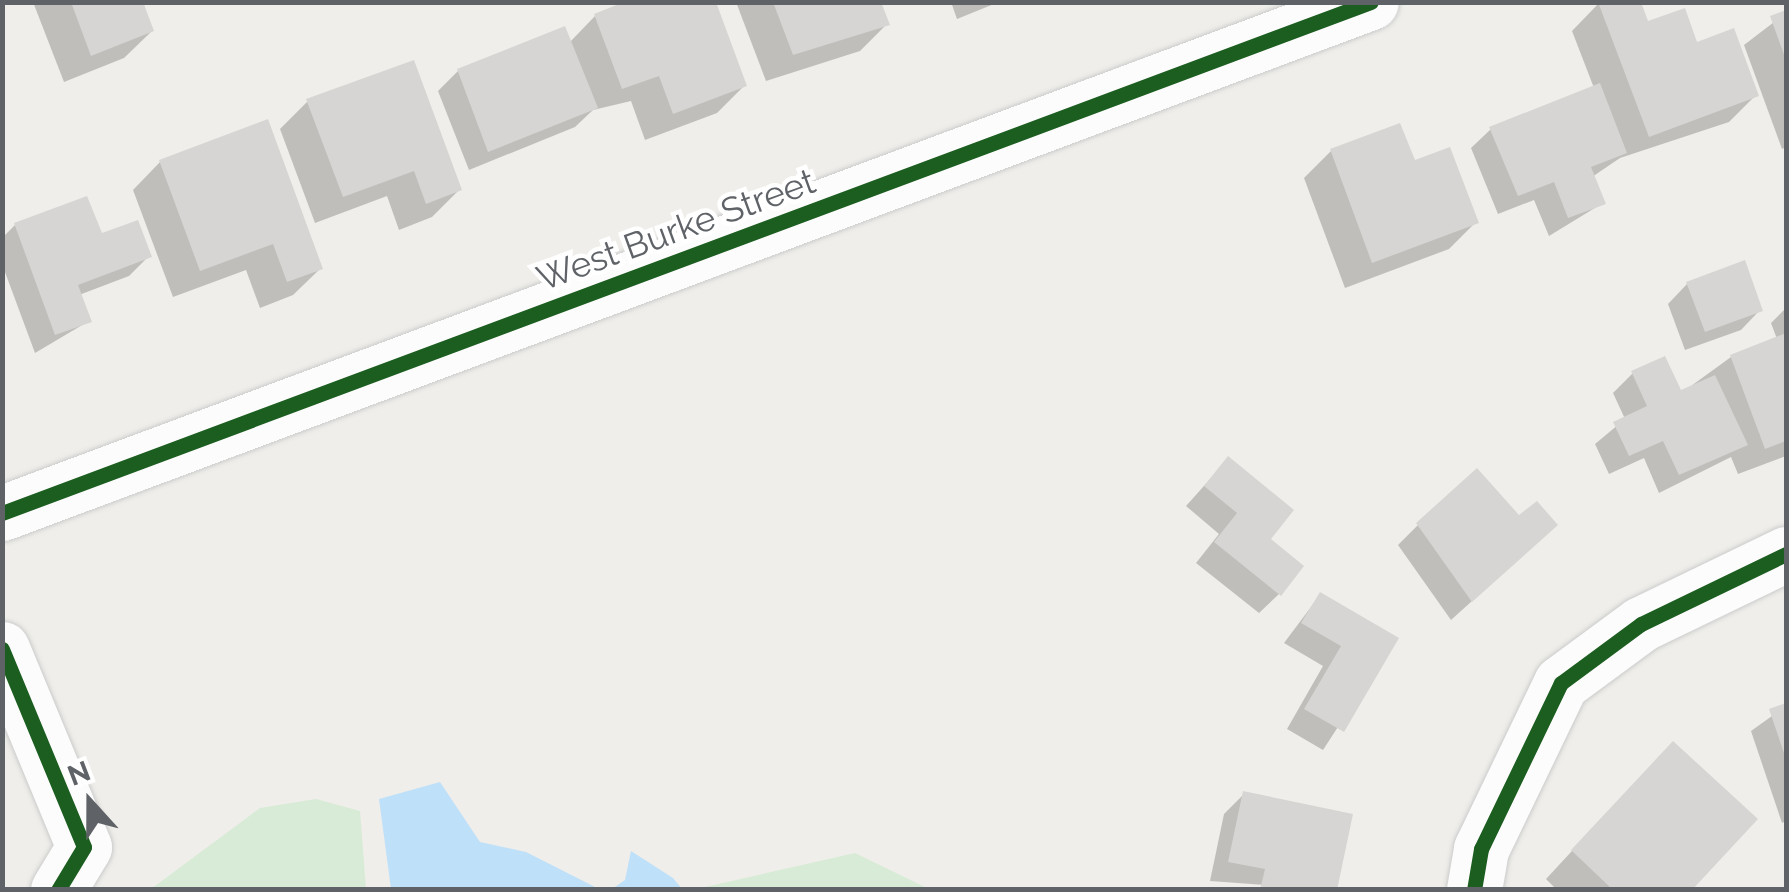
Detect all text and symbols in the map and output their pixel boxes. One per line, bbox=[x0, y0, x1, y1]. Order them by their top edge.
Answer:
street label: West Burke Street bbox=[531, 160, 821, 300]
north arrow bbox=[40, 752, 140, 852]
text: N bbox=[63, 754, 95, 793]

